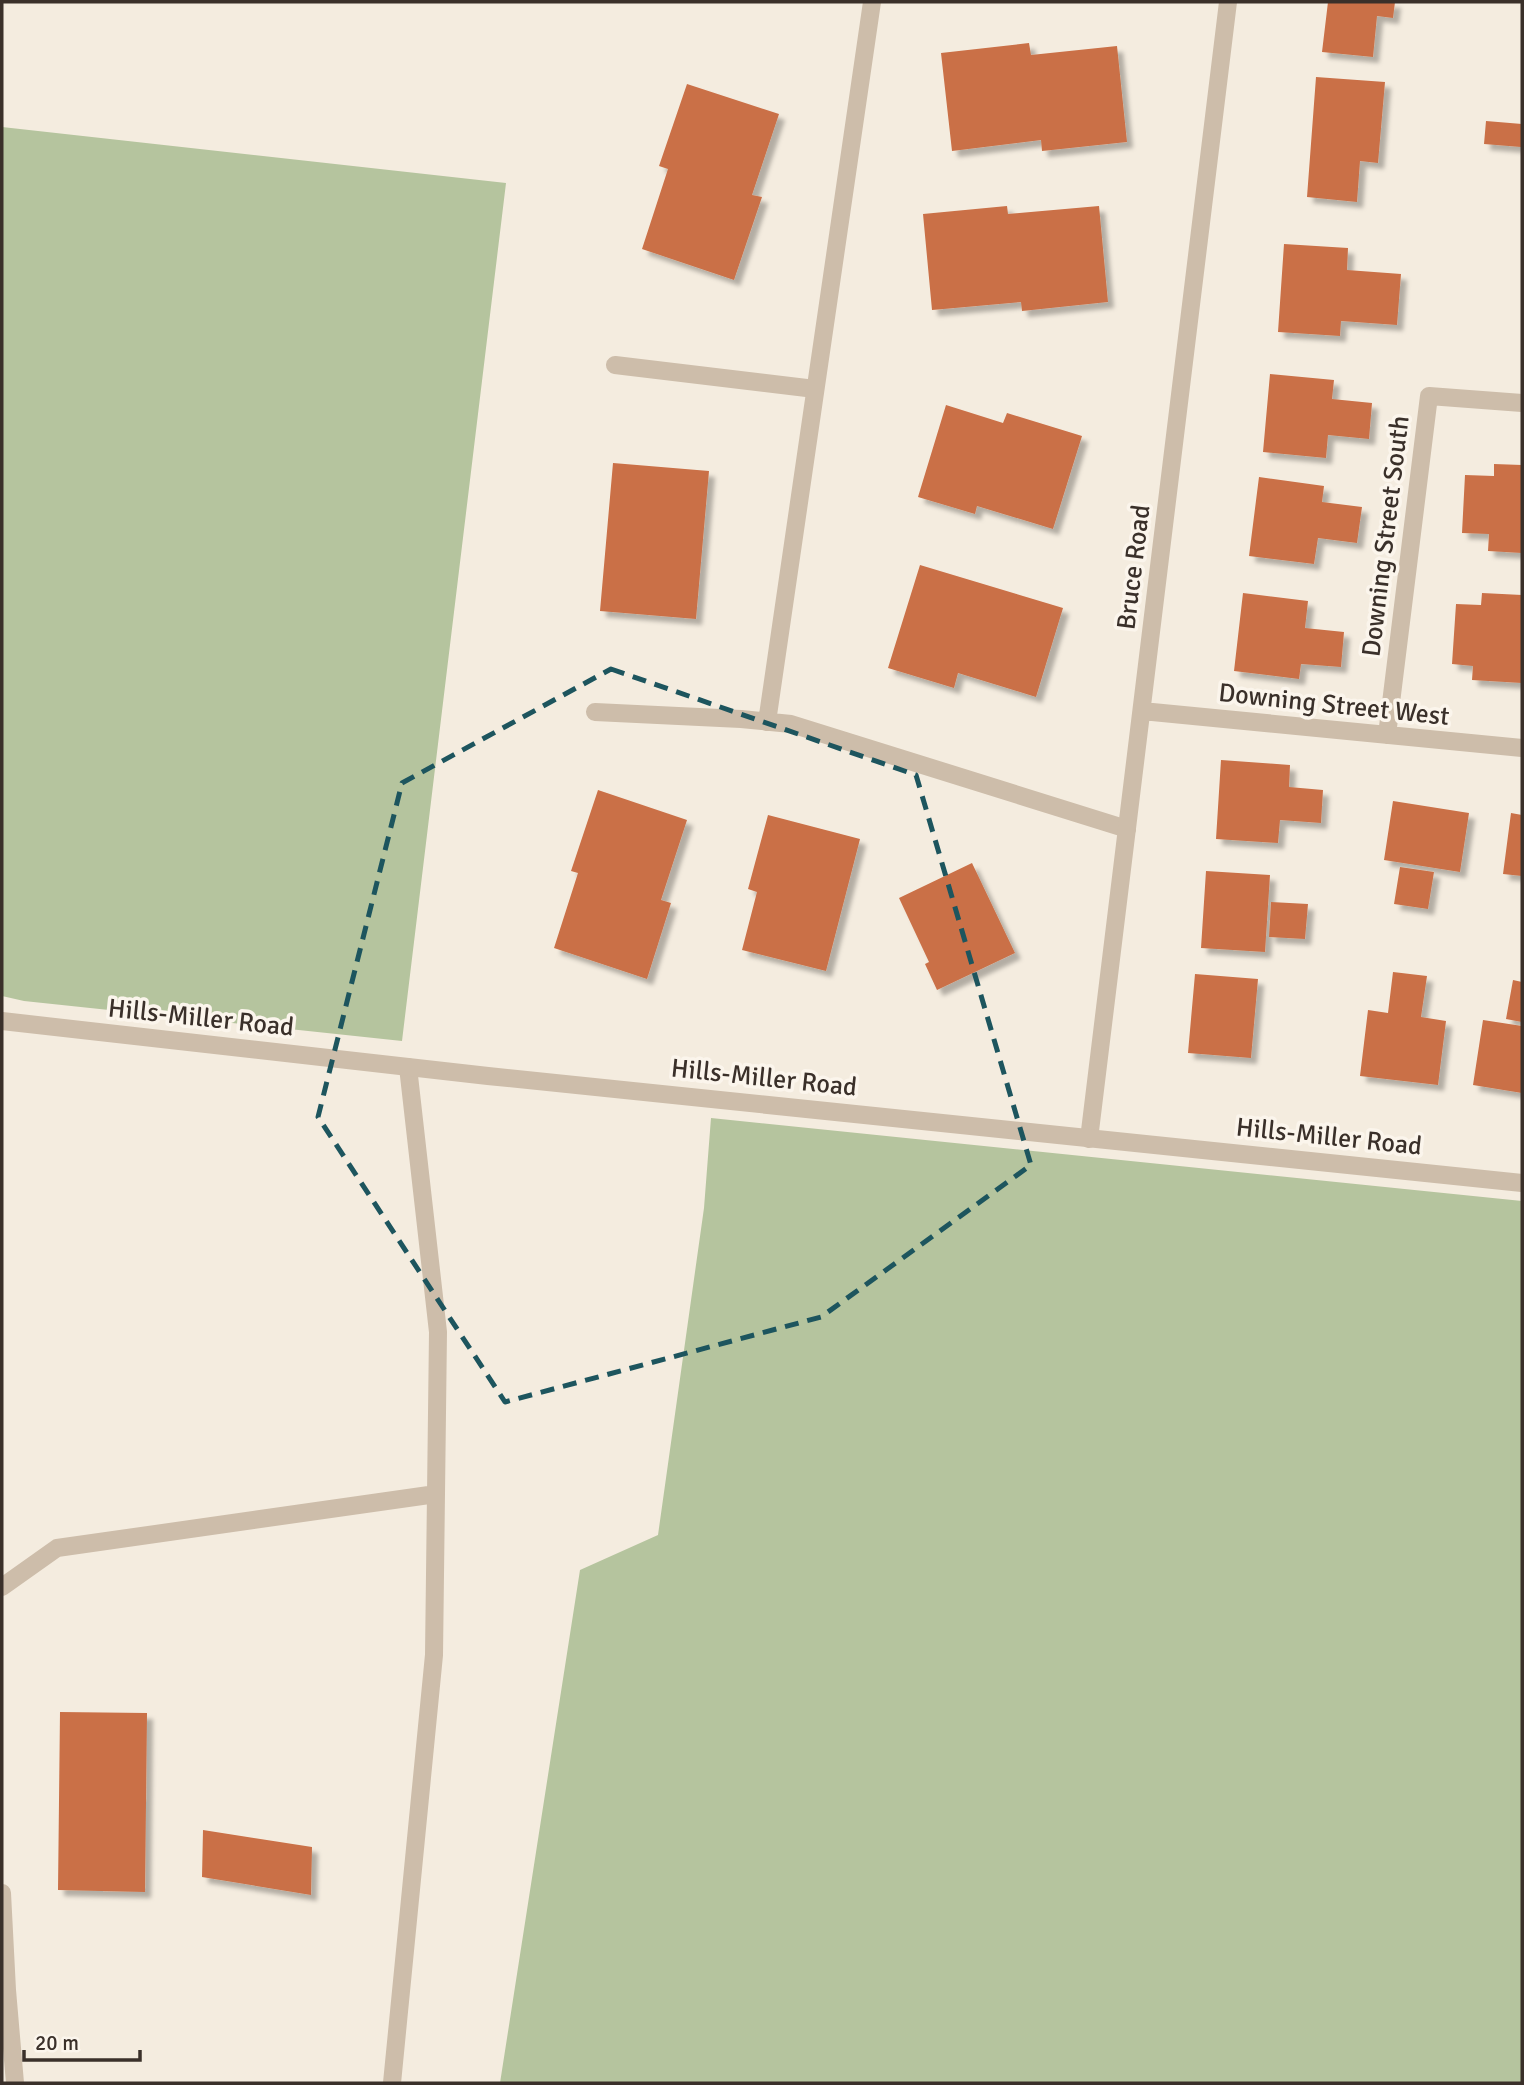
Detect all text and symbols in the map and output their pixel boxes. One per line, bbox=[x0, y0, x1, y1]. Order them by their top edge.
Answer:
street label: Downing Street South bbox=[1355, 414, 1417, 659]
street label: Bruce Road bbox=[1110, 503, 1158, 631]
street label: Downing Street West bbox=[1217, 677, 1451, 733]
street label: Hills-Miller Road bbox=[106, 992, 295, 1044]
street label: Hills-Miller Road bbox=[669, 1052, 858, 1104]
street label: Hills-Miller Road bbox=[1234, 1111, 1423, 1163]
scale bar bbox=[24, 2018, 140, 2062]
text: 20 m bbox=[35, 2030, 79, 2056]

